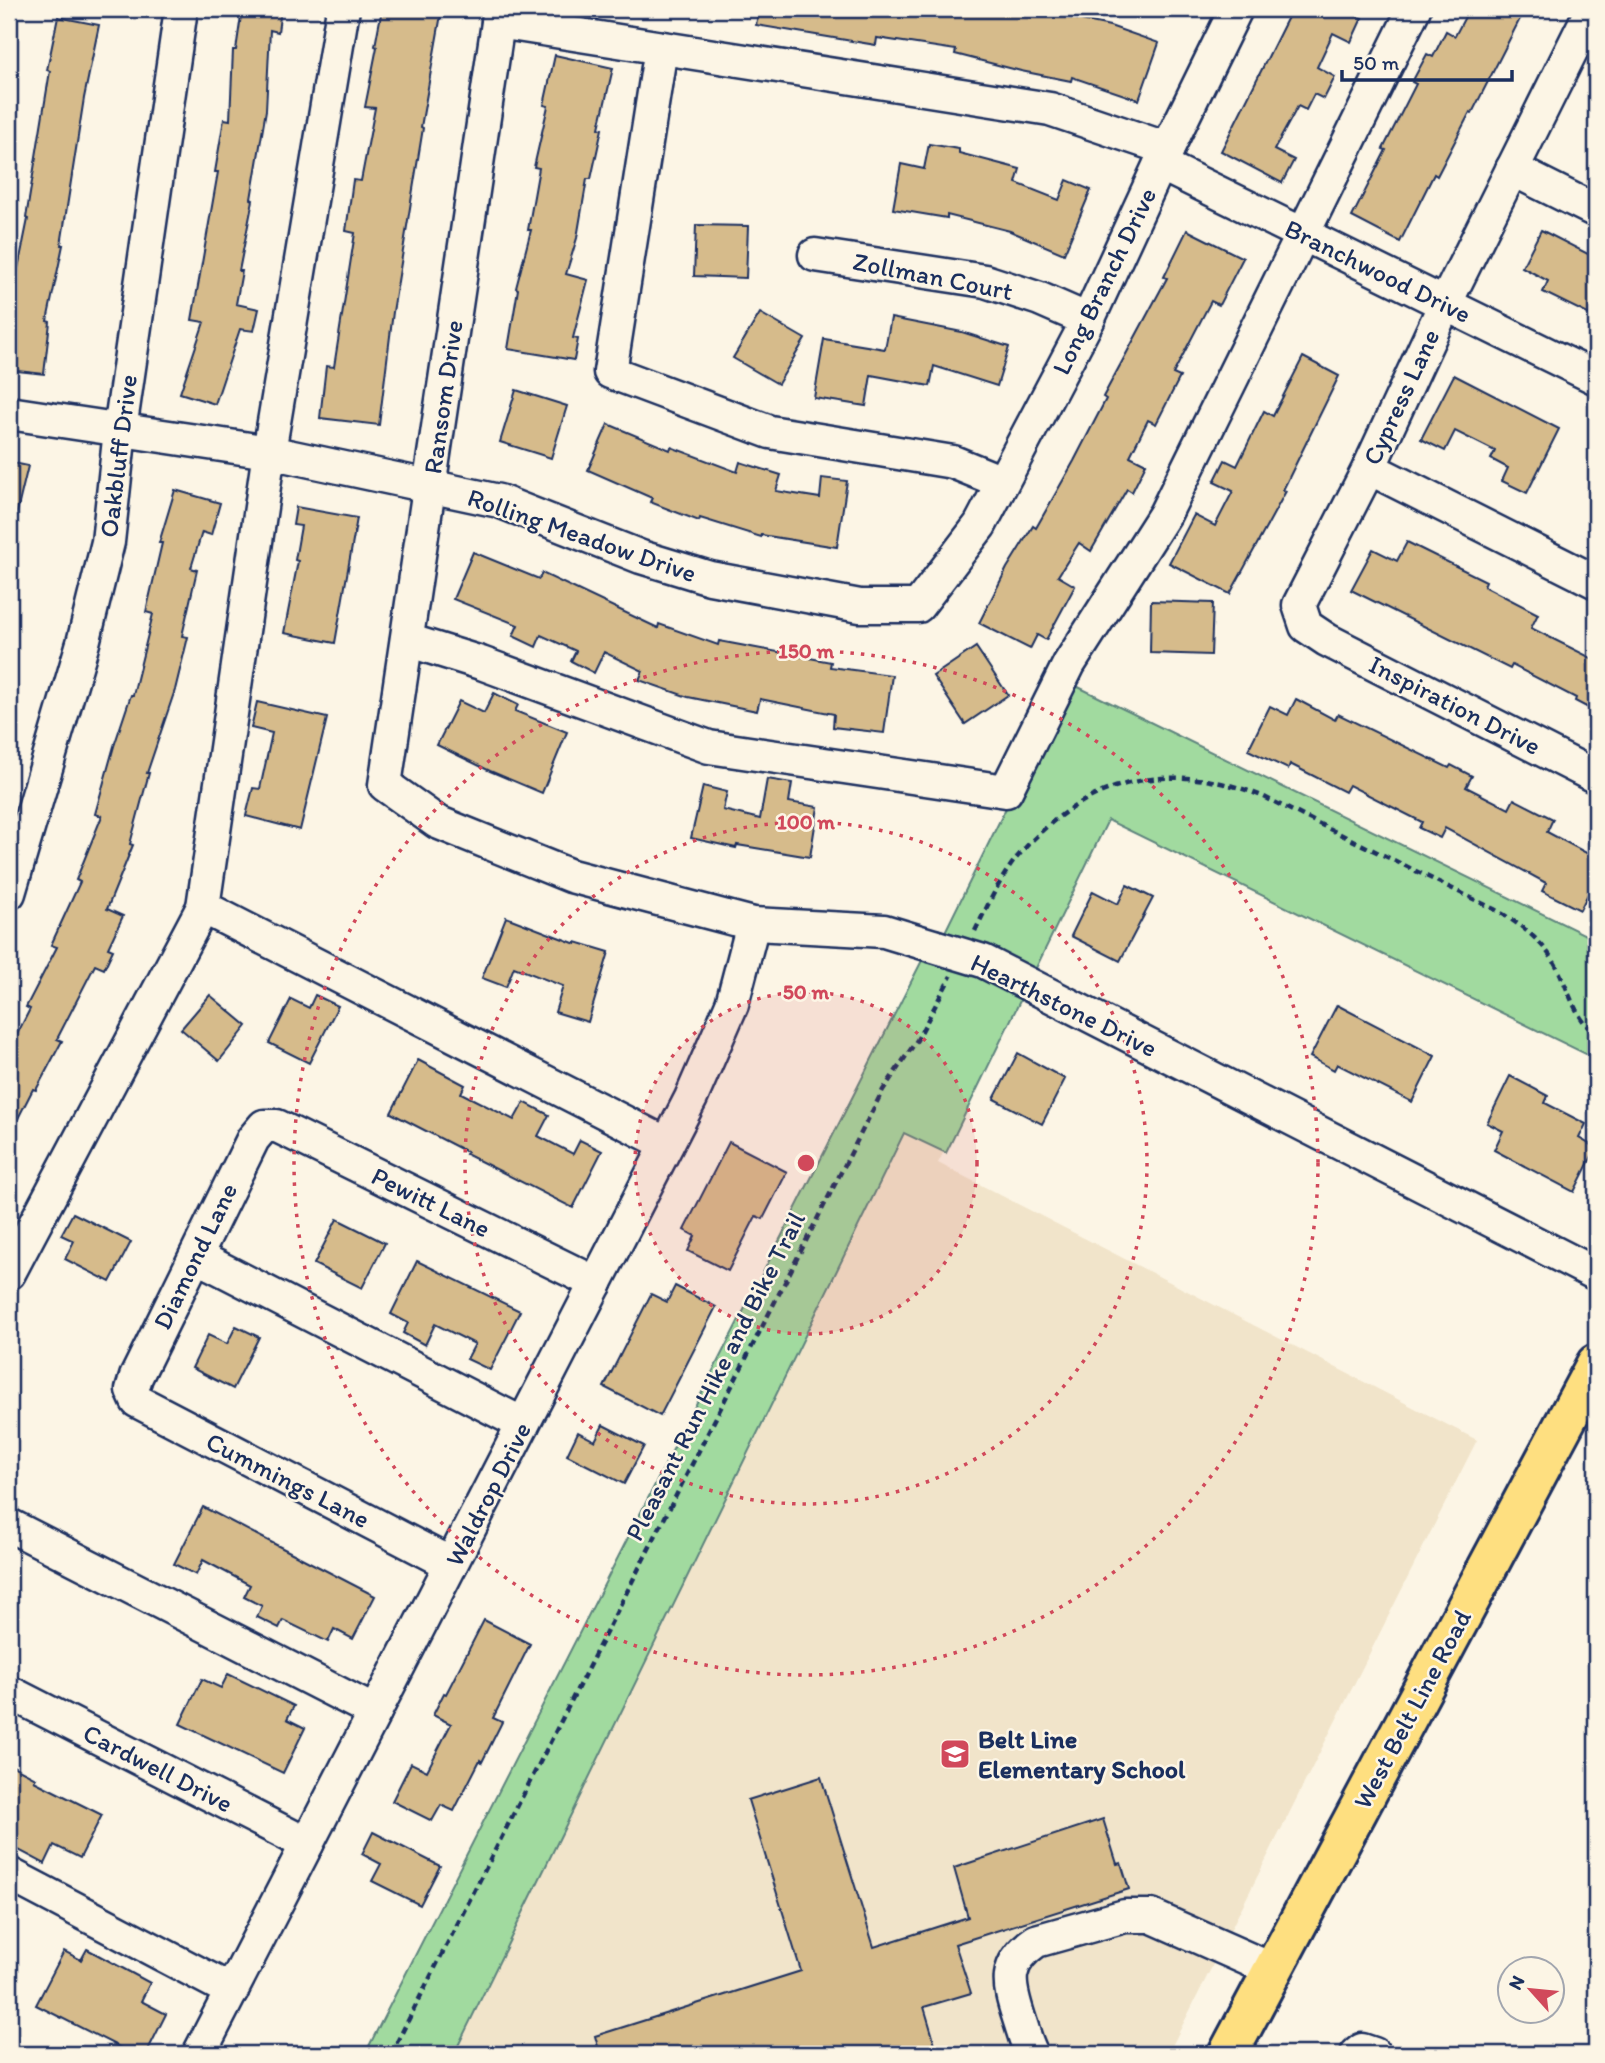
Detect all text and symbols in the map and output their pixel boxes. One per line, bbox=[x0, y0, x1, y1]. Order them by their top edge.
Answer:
scale bar bbox=[1342, 38, 1512, 82]
text: 50 m bbox=[1353, 50, 1400, 75]
street label: Long Branch Drive bbox=[1045, 182, 1163, 380]
street label: Branchwood Drive bbox=[1280, 212, 1476, 330]
street label: Zollman Court bbox=[850, 245, 1016, 307]
street label: Ransom Drive bbox=[416, 318, 470, 476]
street label: Cypress Lane bbox=[1356, 324, 1446, 470]
street label: Oakbluff Drive bbox=[92, 373, 144, 539]
street label: Rolling Meadow Drive bbox=[463, 481, 701, 589]
text: 150 m bbox=[778, 638, 834, 663]
street label: Inspiration Drive bbox=[1364, 648, 1546, 762]
text: 100 m bbox=[777, 809, 835, 834]
street label: Hearthstone Drive bbox=[966, 946, 1162, 1064]
text: 50 m bbox=[783, 979, 830, 1004]
centre of rings bbox=[794, 1151, 818, 1175]
street label: Pewitt Lane bbox=[366, 1160, 496, 1244]
street label: Diamond Lane bbox=[146, 1177, 244, 1335]
street label: Pleasant Run Hike and Bike Trail bbox=[618, 1206, 812, 1546]
street label: Waldrop Drive bbox=[438, 1417, 538, 1571]
street label: Cummings Lane bbox=[201, 1425, 375, 1535]
street label: West Belt Line Road bbox=[1346, 1604, 1478, 1814]
street label: Cardwell Drive bbox=[78, 1717, 238, 1819]
place label: Belt Line Elementary School bbox=[978, 1723, 1186, 1785]
school or university icon: Belt Line Elementary School bbox=[938, 1737, 972, 1771]
north arrow bbox=[1496, 1954, 1566, 2024]
text: N bbox=[1503, 1972, 1529, 1993]

